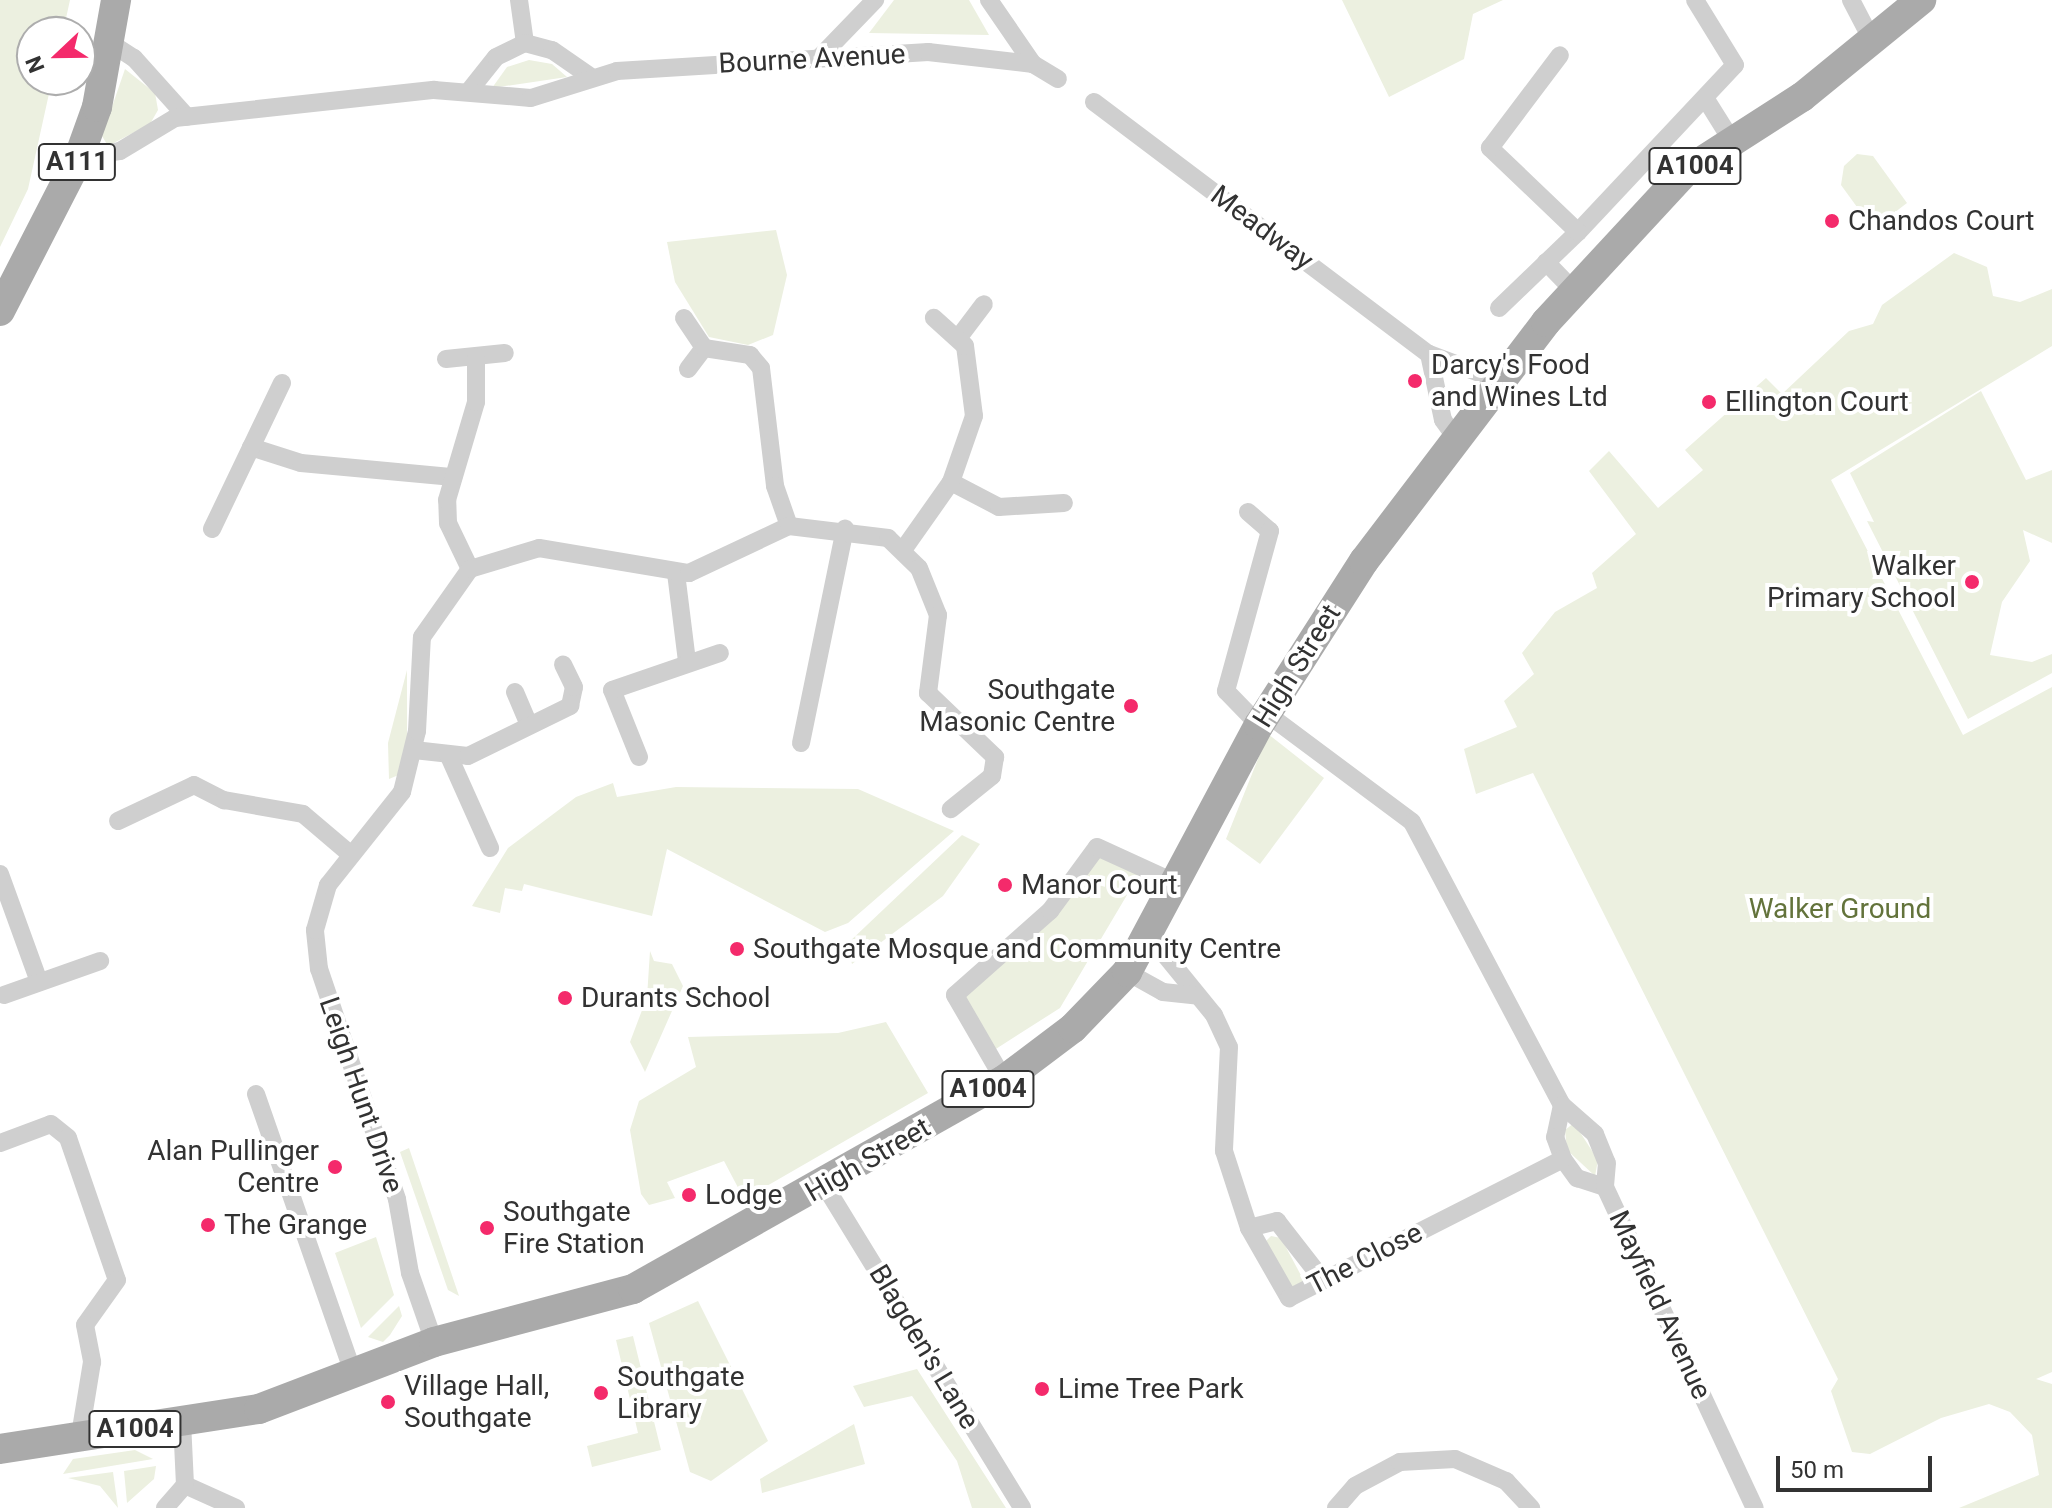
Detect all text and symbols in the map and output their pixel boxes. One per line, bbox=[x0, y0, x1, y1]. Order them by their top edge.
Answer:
north arrow bbox=[16, 16, 96, 96]
street label: Bourne Avenue bbox=[718, 37, 906, 81]
text: N bbox=[21, 53, 50, 76]
road number: A111 bbox=[37, 140, 117, 184]
road number: A1004 bbox=[1647, 144, 1743, 188]
street label: Meadway bbox=[1204, 179, 1320, 277]
place label: Chandos Court bbox=[1848, 204, 2034, 238]
marker: Chandos Court bbox=[1823, 212, 1841, 230]
place label: Darcy's Food and Wines Ltd bbox=[1431, 348, 1608, 414]
marker: Darcy's Food and Wines Ltd bbox=[1406, 372, 1424, 390]
place label: Ellington Court bbox=[1725, 385, 1909, 419]
marker: Ellington Court bbox=[1700, 393, 1718, 411]
place label: Walker Primary School bbox=[1767, 549, 1956, 615]
marker: Walker Primary School bbox=[1963, 573, 1981, 591]
street label: High Street bbox=[1246, 598, 1348, 734]
place label: Southgate Masonic Centre bbox=[919, 673, 1115, 739]
marker: Southgate Masonic Centre bbox=[1122, 697, 1140, 715]
place label: Manor Court bbox=[1021, 868, 1178, 902]
marker: Manor Court bbox=[996, 876, 1014, 894]
park label: Walker Ground bbox=[1749, 892, 1931, 926]
place label: Southgate Mosque and Community Centre bbox=[753, 932, 1281, 966]
marker: Southgate Mosque and Community Centre bbox=[728, 940, 746, 958]
place label: Durants School bbox=[581, 981, 770, 1015]
marker: Durants School bbox=[556, 989, 574, 1007]
street label: Leigh Hunt Drive bbox=[312, 993, 410, 1197]
road number: A1004 bbox=[940, 1067, 1036, 1111]
street label: High Street bbox=[800, 1111, 936, 1209]
place label: Alan Pullinger Centre bbox=[147, 1134, 319, 1200]
marker: Alan Pullinger Centre bbox=[326, 1158, 344, 1176]
place label: Lodge bbox=[705, 1178, 782, 1212]
marker: Lodge bbox=[680, 1186, 698, 1204]
place label: Southgate Fire Station bbox=[503, 1195, 645, 1261]
street label: Mayfield Avenue bbox=[1602, 1205, 1718, 1405]
place label: The Grange bbox=[224, 1208, 367, 1242]
marker: The Grange bbox=[199, 1216, 217, 1234]
street label: The Close bbox=[1302, 1216, 1428, 1302]
marker: Southgate Fire Station bbox=[478, 1219, 496, 1237]
street label: Blagden's Lane bbox=[862, 1259, 986, 1435]
place label: Southgate Library bbox=[617, 1360, 745, 1426]
place label: Village Hall, Southgate bbox=[404, 1369, 549, 1435]
place label: Lime Tree Park bbox=[1058, 1372, 1244, 1406]
marker: Lime Tree Park bbox=[1033, 1380, 1051, 1398]
marker: Southgate Library bbox=[592, 1384, 610, 1402]
marker: Village Hall, Southgate bbox=[379, 1393, 397, 1411]
road number: A1004 bbox=[87, 1407, 183, 1451]
scale bar bbox=[1780, 1440, 1936, 1490]
text: 50 m bbox=[1790, 1456, 1844, 1484]

